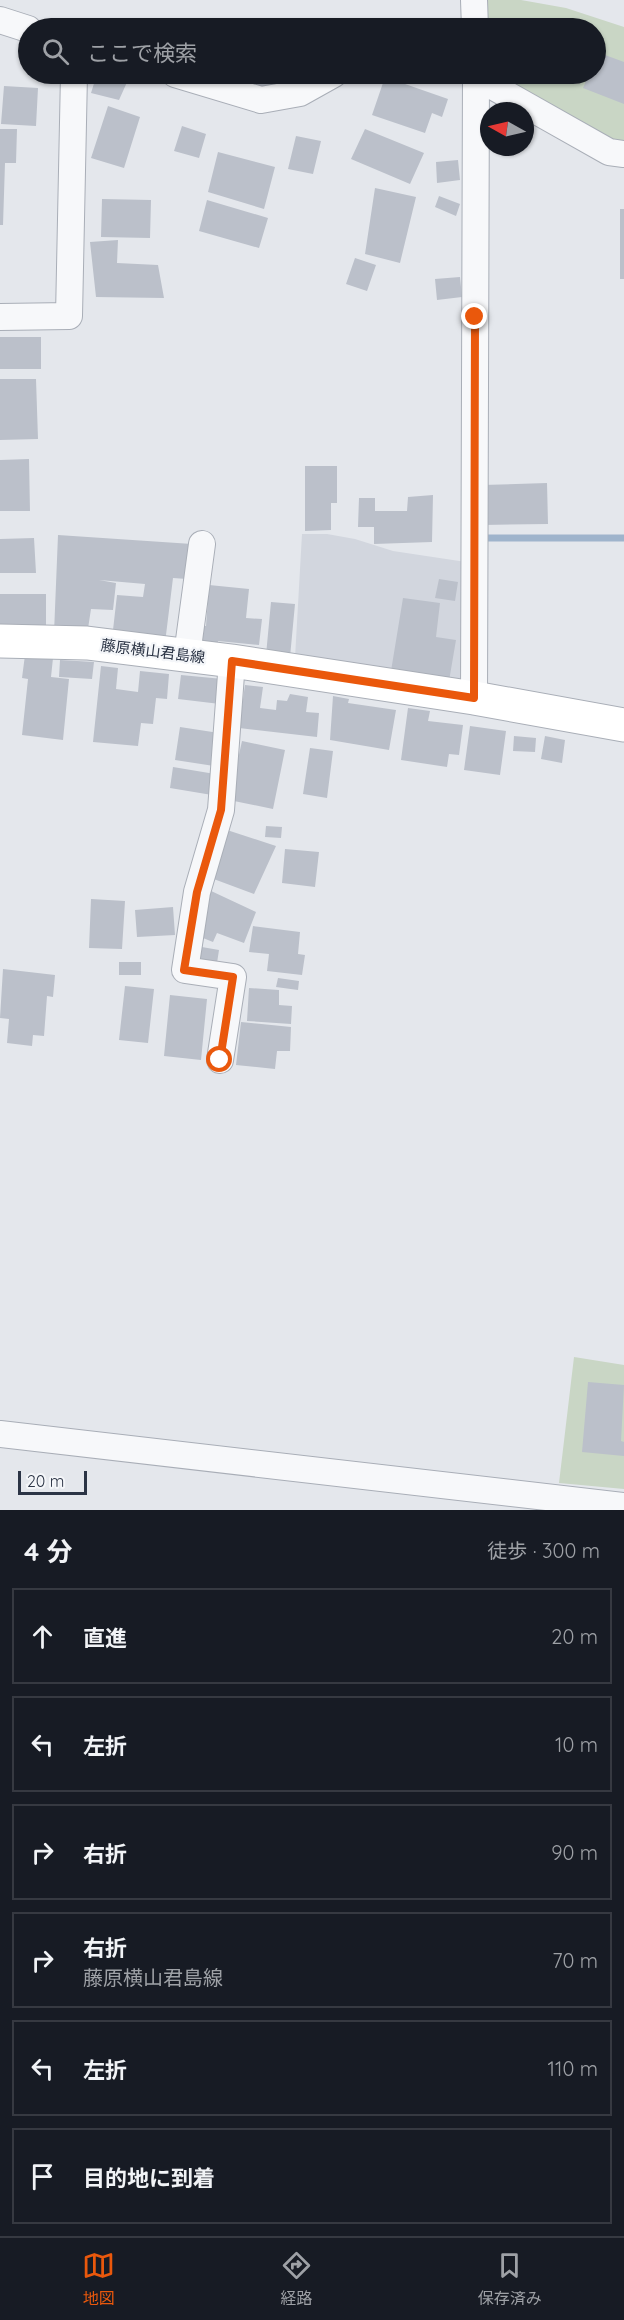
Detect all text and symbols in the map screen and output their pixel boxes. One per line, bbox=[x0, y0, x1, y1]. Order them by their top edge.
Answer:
search box bbox=[18, 18, 606, 84]
icon: search bbox=[39, 35, 72, 68]
text: ここで検索 bbox=[87, 39, 197, 67]
north arrow bbox=[480, 102, 534, 156]
route end bbox=[461, 303, 487, 329]
street label: 藤原横山君島線 bbox=[100, 635, 206, 667]
route start bbox=[206, 1046, 232, 1072]
scale bar bbox=[18, 1468, 87, 1496]
text: 20 m bbox=[27, 1471, 64, 1491]
text: 4 分 bbox=[24, 1535, 73, 1568]
text: 徒歩 · 300 m bbox=[487, 1538, 600, 1563]
icon: ahead bbox=[26, 1620, 59, 1653]
text: 直進 bbox=[83, 1624, 127, 1652]
text: 20 m bbox=[551, 1624, 598, 1649]
icon: left bbox=[26, 1728, 59, 1761]
text: 左折 bbox=[83, 1732, 127, 1760]
text: 10 m bbox=[555, 1732, 598, 1757]
icon: right bbox=[26, 1836, 59, 1869]
text: 右折 bbox=[83, 1840, 127, 1868]
text: 90 m bbox=[551, 1840, 598, 1865]
text: 右折 bbox=[83, 1934, 127, 1962]
icon: right bbox=[26, 1944, 59, 1977]
text: 70 m bbox=[552, 1948, 598, 1973]
text: 藤原横山君島線 bbox=[83, 1965, 223, 1990]
icon: left bbox=[26, 2052, 59, 2085]
text: 左折 bbox=[83, 2056, 127, 2084]
text: 110 m bbox=[548, 2056, 598, 2081]
icon: arrive bbox=[26, 2160, 59, 2193]
text: 目的地に到着 bbox=[83, 2164, 215, 2192]
tab: 地図 bbox=[82, 2249, 115, 2309]
tab: 経路 bbox=[280, 2249, 313, 2309]
tab: 保存済み bbox=[478, 2249, 542, 2309]

